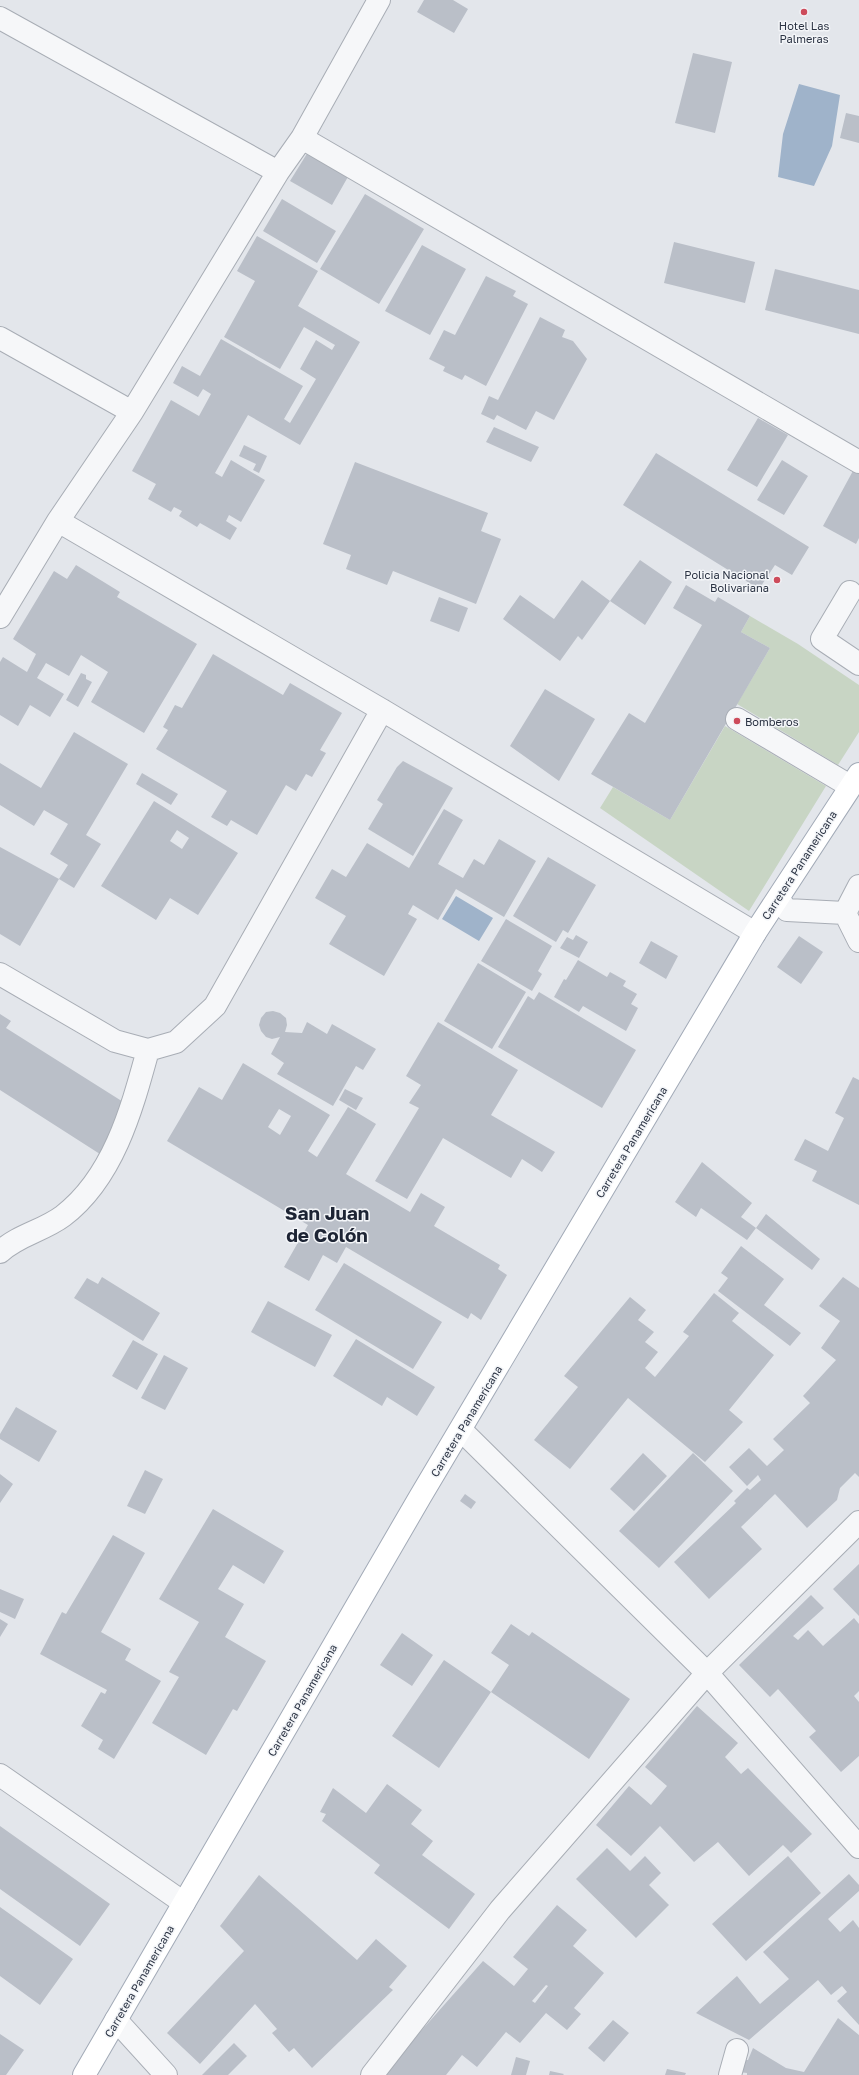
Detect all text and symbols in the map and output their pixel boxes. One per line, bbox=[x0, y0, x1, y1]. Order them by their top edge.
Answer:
marker: Hotel Las Palmeras bbox=[799, 7, 809, 17]
place label: Hotel Las Palmeras bbox=[779, 19, 829, 45]
place label: Policia Nacional Bolivariana bbox=[684, 568, 769, 594]
marker: Policia Nacional Bolivariana bbox=[772, 575, 782, 585]
place label: Bomberos bbox=[745, 715, 799, 728]
marker: Bomberos bbox=[732, 716, 742, 726]
street label: Carretera Panamericana bbox=[759, 808, 839, 922]
street label: Carretera Panamericana bbox=[593, 1084, 669, 1200]
district label: San Juan de Colón bbox=[285, 1201, 369, 1246]
street label: Carretera Panamericana bbox=[428, 1363, 504, 1479]
street label: Carretera Panamericana bbox=[265, 1642, 339, 1758]
street label: Carretera Panamericana bbox=[102, 1923, 176, 2039]

